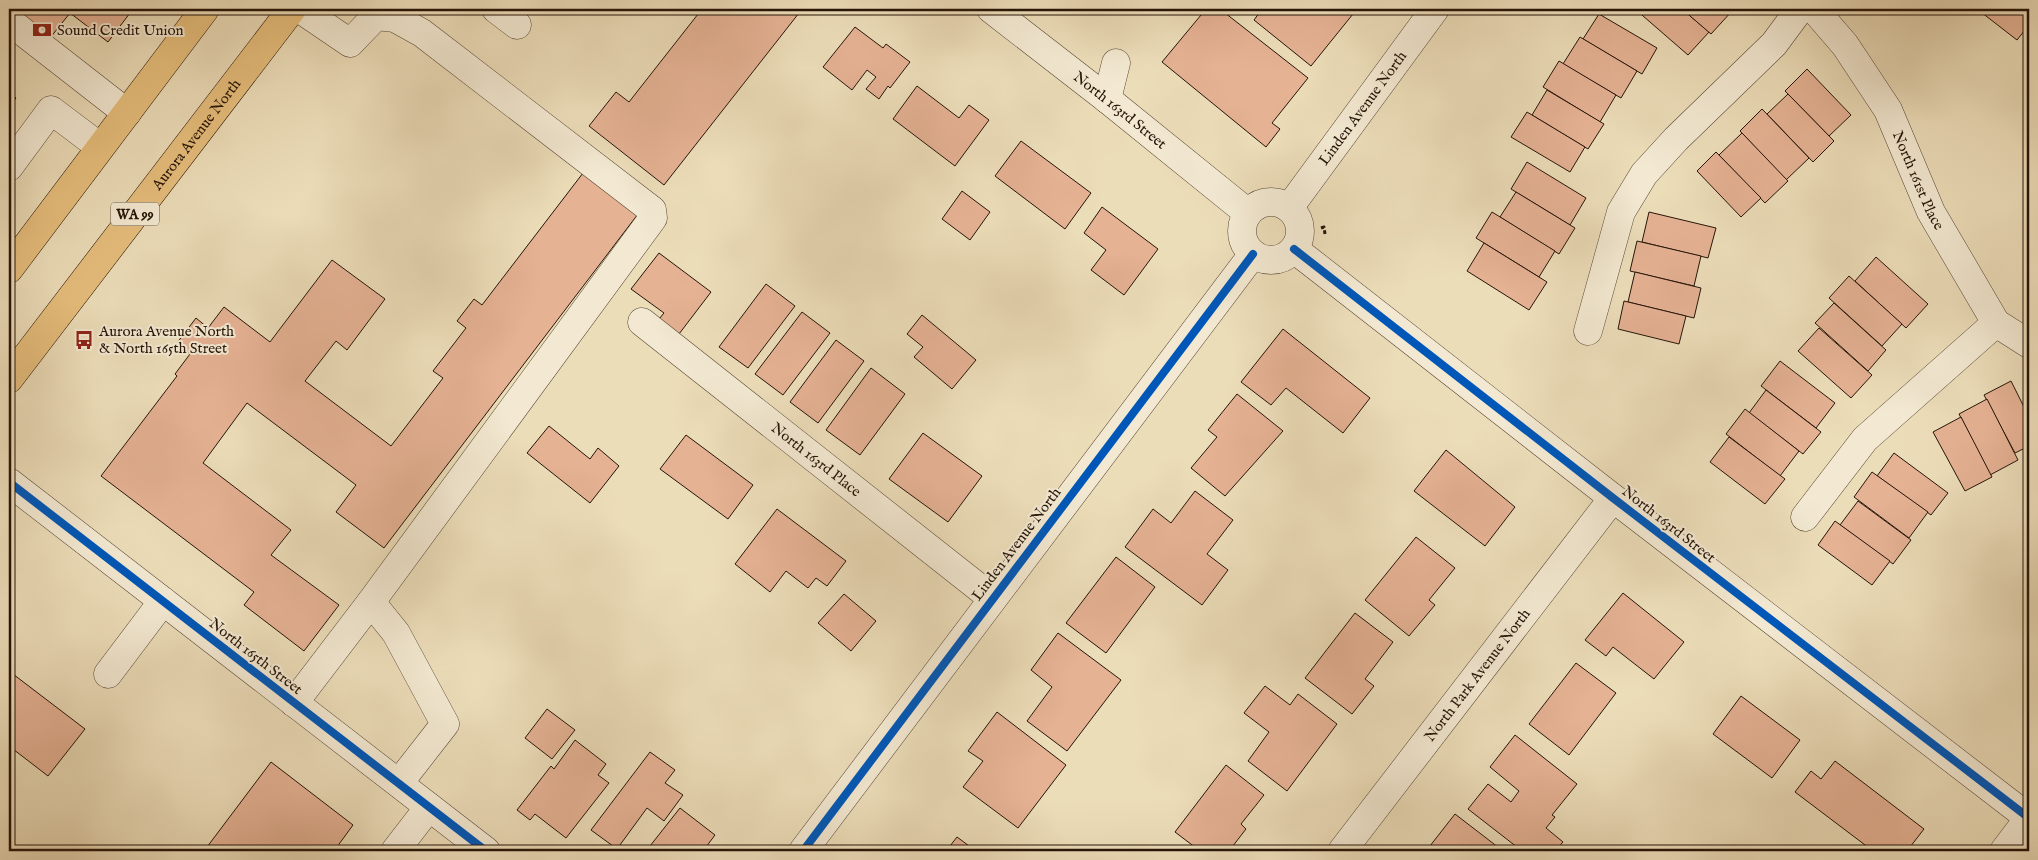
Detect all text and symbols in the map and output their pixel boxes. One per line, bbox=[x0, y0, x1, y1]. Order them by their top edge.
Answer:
bank icon: Sound Credit Union bbox=[31, 19, 53, 41]
place label: Sound Credit Union bbox=[57, 21, 183, 40]
street label: Linden Avenue North bbox=[1314, 47, 1411, 169]
street label: North 163rd Street bbox=[1069, 67, 1170, 153]
street label: Aurora Avenue North bbox=[147, 75, 245, 195]
street label: North 161st Place bbox=[1888, 128, 1948, 234]
road number: WA 99 bbox=[111, 202, 159, 225]
place label: Aurora Avenue North & North 165th Street bbox=[98, 322, 234, 358]
bus stop icon: Aurora Avenue North & North 165th Street bbox=[73, 329, 95, 351]
street label: North 163rd Place bbox=[767, 418, 865, 501]
street label: North 163rd Street bbox=[1618, 482, 1719, 567]
street label: Linden Avenue North bbox=[968, 484, 1065, 605]
street label: North Park Avenue North bbox=[1420, 605, 1535, 746]
street label: North 165th Street bbox=[205, 614, 306, 699]

